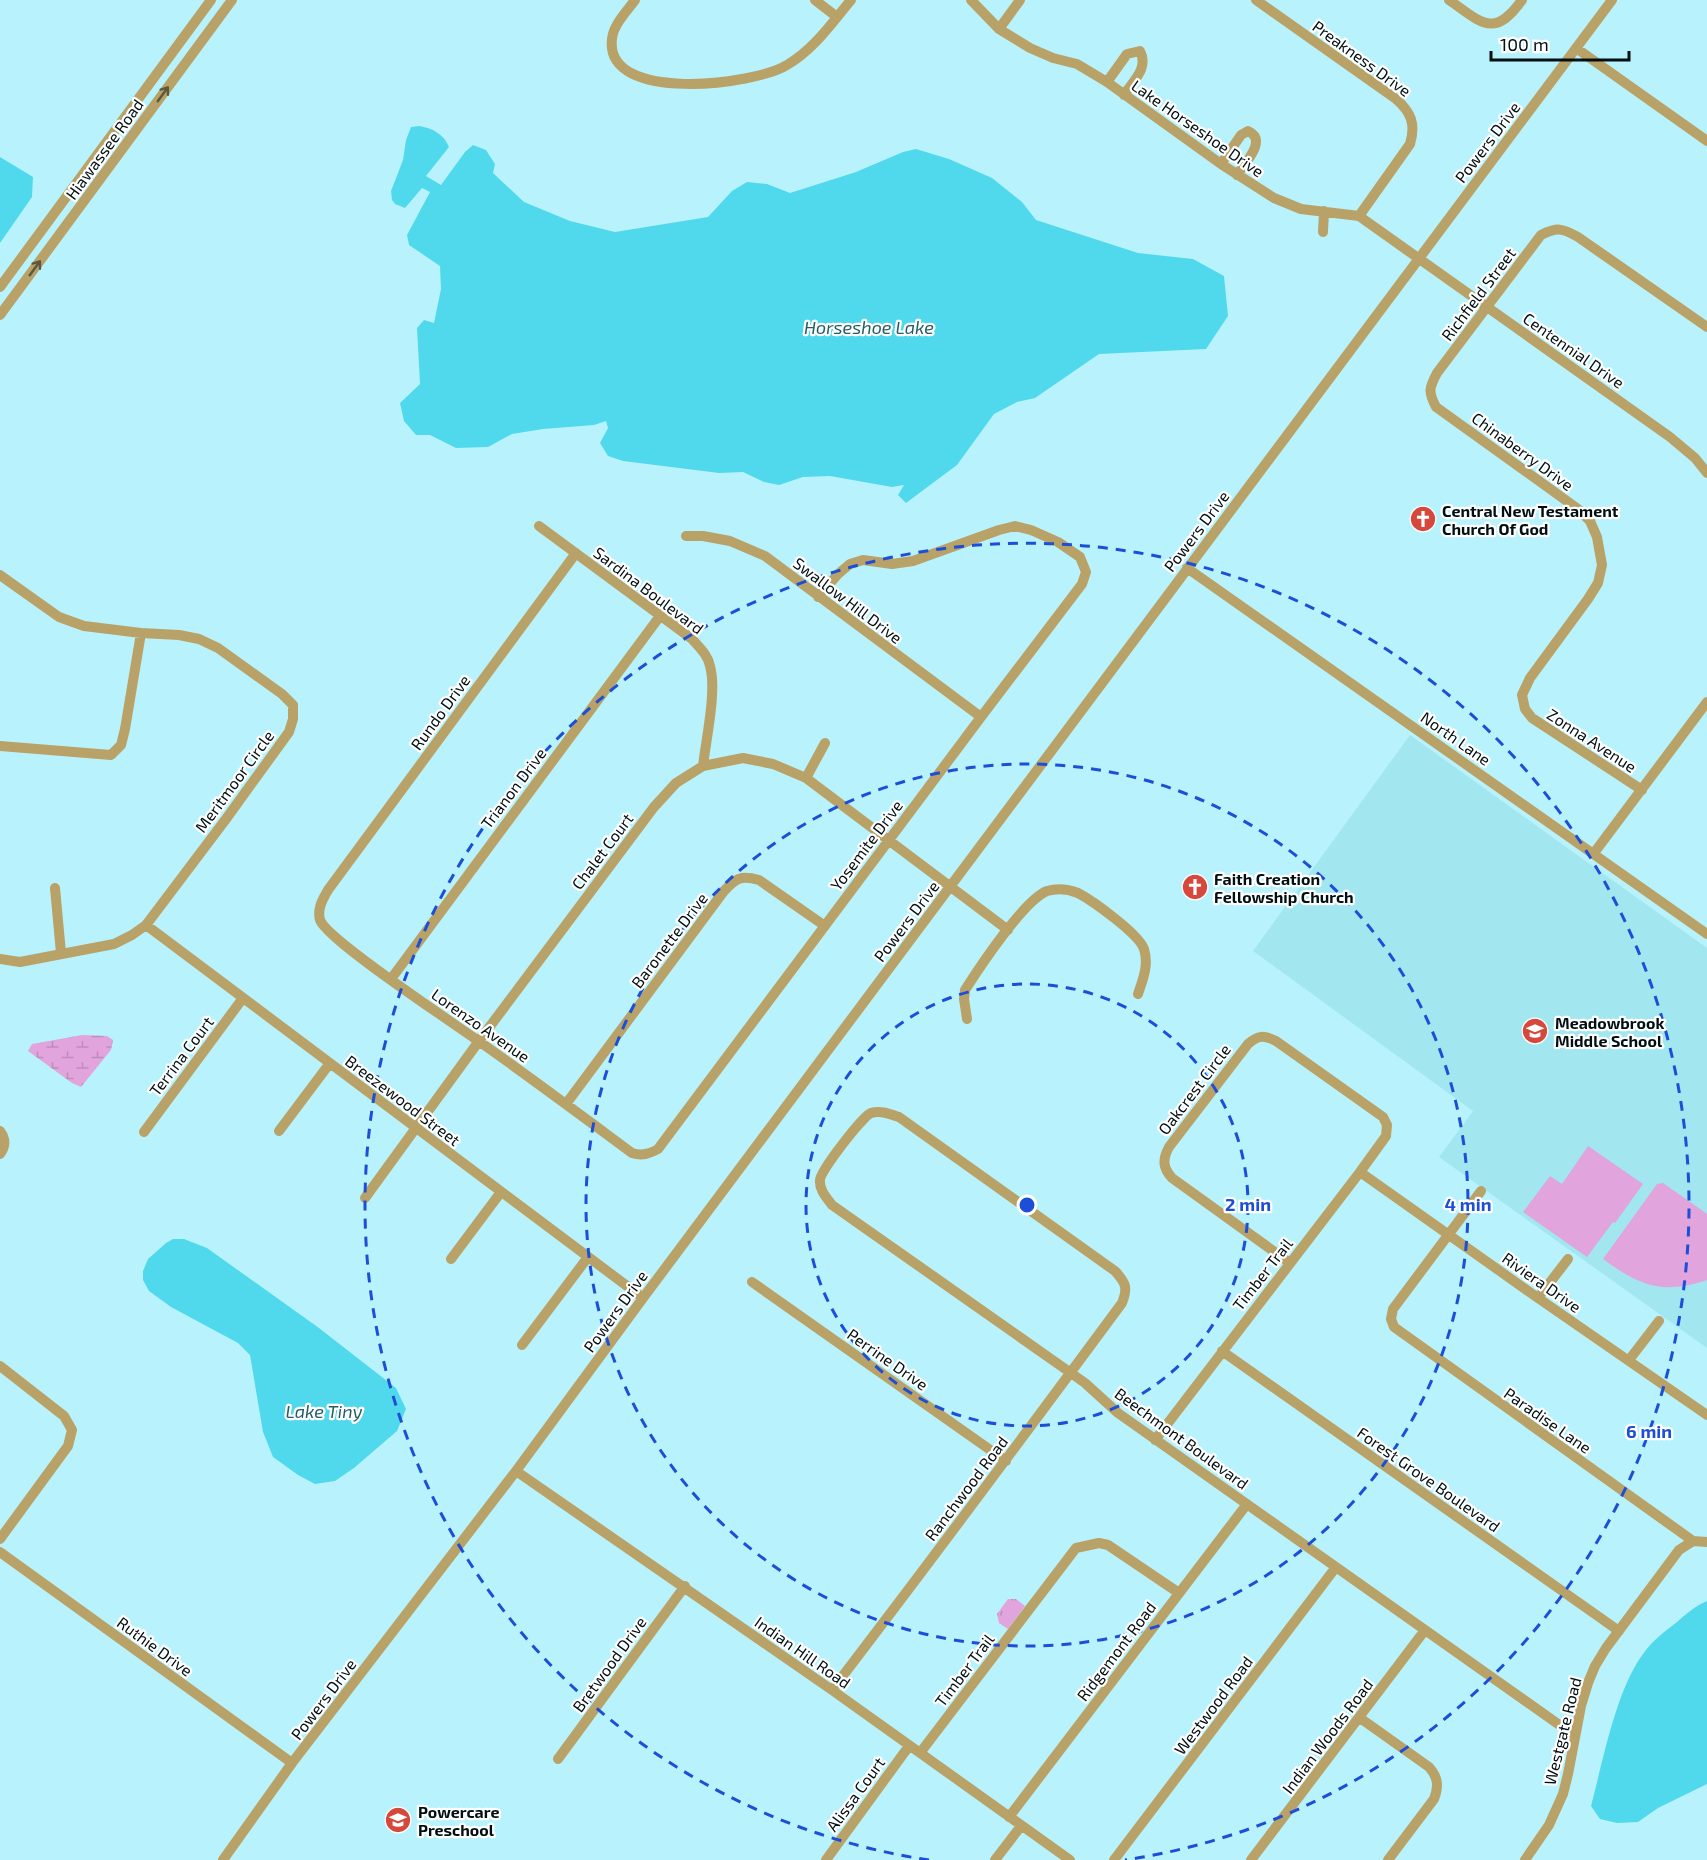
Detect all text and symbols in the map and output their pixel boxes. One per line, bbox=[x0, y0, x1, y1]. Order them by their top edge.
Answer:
street label: Preakness Drive bbox=[1309, 16, 1415, 100]
scale bar bbox=[1491, 24, 1629, 62]
text: 100 m bbox=[1500, 33, 1549, 55]
street label: Lake Horseshoe Drive bbox=[1128, 75, 1268, 181]
one-way arrow bbox=[156, 86, 169, 102]
street label: Hiawassee Road bbox=[61, 95, 147, 203]
street label: Powers Drive bbox=[1450, 98, 1524, 186]
street label: Richfield Street bbox=[1437, 244, 1519, 344]
one-way arrow bbox=[28, 260, 41, 276]
street label: Centennial Drive bbox=[1520, 308, 1628, 392]
water label: Horseshoe Lake bbox=[804, 316, 934, 338]
street label: Chinaberry Drive bbox=[1469, 408, 1577, 494]
street label: Powers Drive bbox=[1159, 487, 1233, 575]
place label: Central New Testament Church Of God bbox=[1442, 501, 1619, 538]
church icon: Central New Testament Church Of God bbox=[1408, 504, 1438, 534]
street label: Sardina Boulevard bbox=[590, 542, 708, 638]
street label: Swallow Hill Drive bbox=[790, 553, 906, 647]
street label: Rundo Drive bbox=[406, 671, 474, 753]
street label: Zonna Avenue bbox=[1544, 704, 1640, 776]
street label: North Lane bbox=[1418, 707, 1494, 769]
street label: Meritmoor Circle bbox=[191, 726, 277, 836]
street label: Trianon Drive bbox=[476, 744, 550, 832]
street label: Yosemite Drive bbox=[826, 796, 906, 894]
street label: Chalet Court bbox=[567, 809, 637, 893]
place label: Faith Creation Fellowship Church bbox=[1214, 869, 1354, 906]
church icon: Faith Creation Fellowship Church bbox=[1180, 872, 1210, 902]
street label: Powers Drive bbox=[869, 877, 943, 965]
street label: Baronette Drive bbox=[627, 889, 711, 991]
street label: Lorenzo Avenue bbox=[428, 984, 534, 1066]
street label: Terrina Court bbox=[145, 1013, 217, 1099]
place label: Meadowbrook Middle School bbox=[1555, 1013, 1664, 1050]
school or university icon: Meadowbrook Middle School bbox=[1520, 1016, 1550, 1046]
street label: Oakcrest Circle bbox=[1154, 1040, 1234, 1138]
street label: Breezewood Street bbox=[342, 1051, 464, 1149]
text: 2 min bbox=[1225, 1193, 1271, 1215]
text: 4 min bbox=[1445, 1193, 1492, 1215]
centre of rings bbox=[1017, 1195, 1037, 1215]
street label: Timber Trail bbox=[1228, 1234, 1296, 1314]
street label: Riviera Drive bbox=[1499, 1248, 1585, 1316]
street label: Powers Drive bbox=[579, 1266, 651, 1356]
street label: Perrine Drive bbox=[844, 1324, 932, 1394]
street label: Beechmont Boulevard bbox=[1112, 1383, 1252, 1493]
street label: Paradise Lane bbox=[1501, 1383, 1595, 1457]
water label: Lake Tiny bbox=[286, 1400, 363, 1422]
text: 6 min bbox=[1626, 1420, 1672, 1442]
street label: Forest Grove Boulevard bbox=[1354, 1422, 1504, 1536]
street label: Ranchwood Road bbox=[921, 1432, 1011, 1544]
street label: Ridgemont Road bbox=[1072, 1598, 1160, 1704]
street label: Ruthie Drive bbox=[114, 1612, 196, 1680]
street label: Indian Hill Road bbox=[751, 1612, 855, 1692]
street label: Bretwood Drive bbox=[568, 1613, 650, 1715]
street label: Timber Trail bbox=[931, 1630, 998, 1710]
street label: Westwood Road bbox=[1170, 1652, 1256, 1758]
street label: Powers Drive bbox=[286, 1655, 360, 1743]
street label: Indian Woods Road bbox=[1278, 1675, 1376, 1797]
street label: Westgate Road bbox=[1539, 1675, 1585, 1787]
street label: Alissa Court bbox=[822, 1753, 888, 1835]
place label: Powercare Preschool bbox=[418, 1802, 499, 1839]
school or university icon: Powercare Preschool bbox=[383, 1805, 413, 1835]

